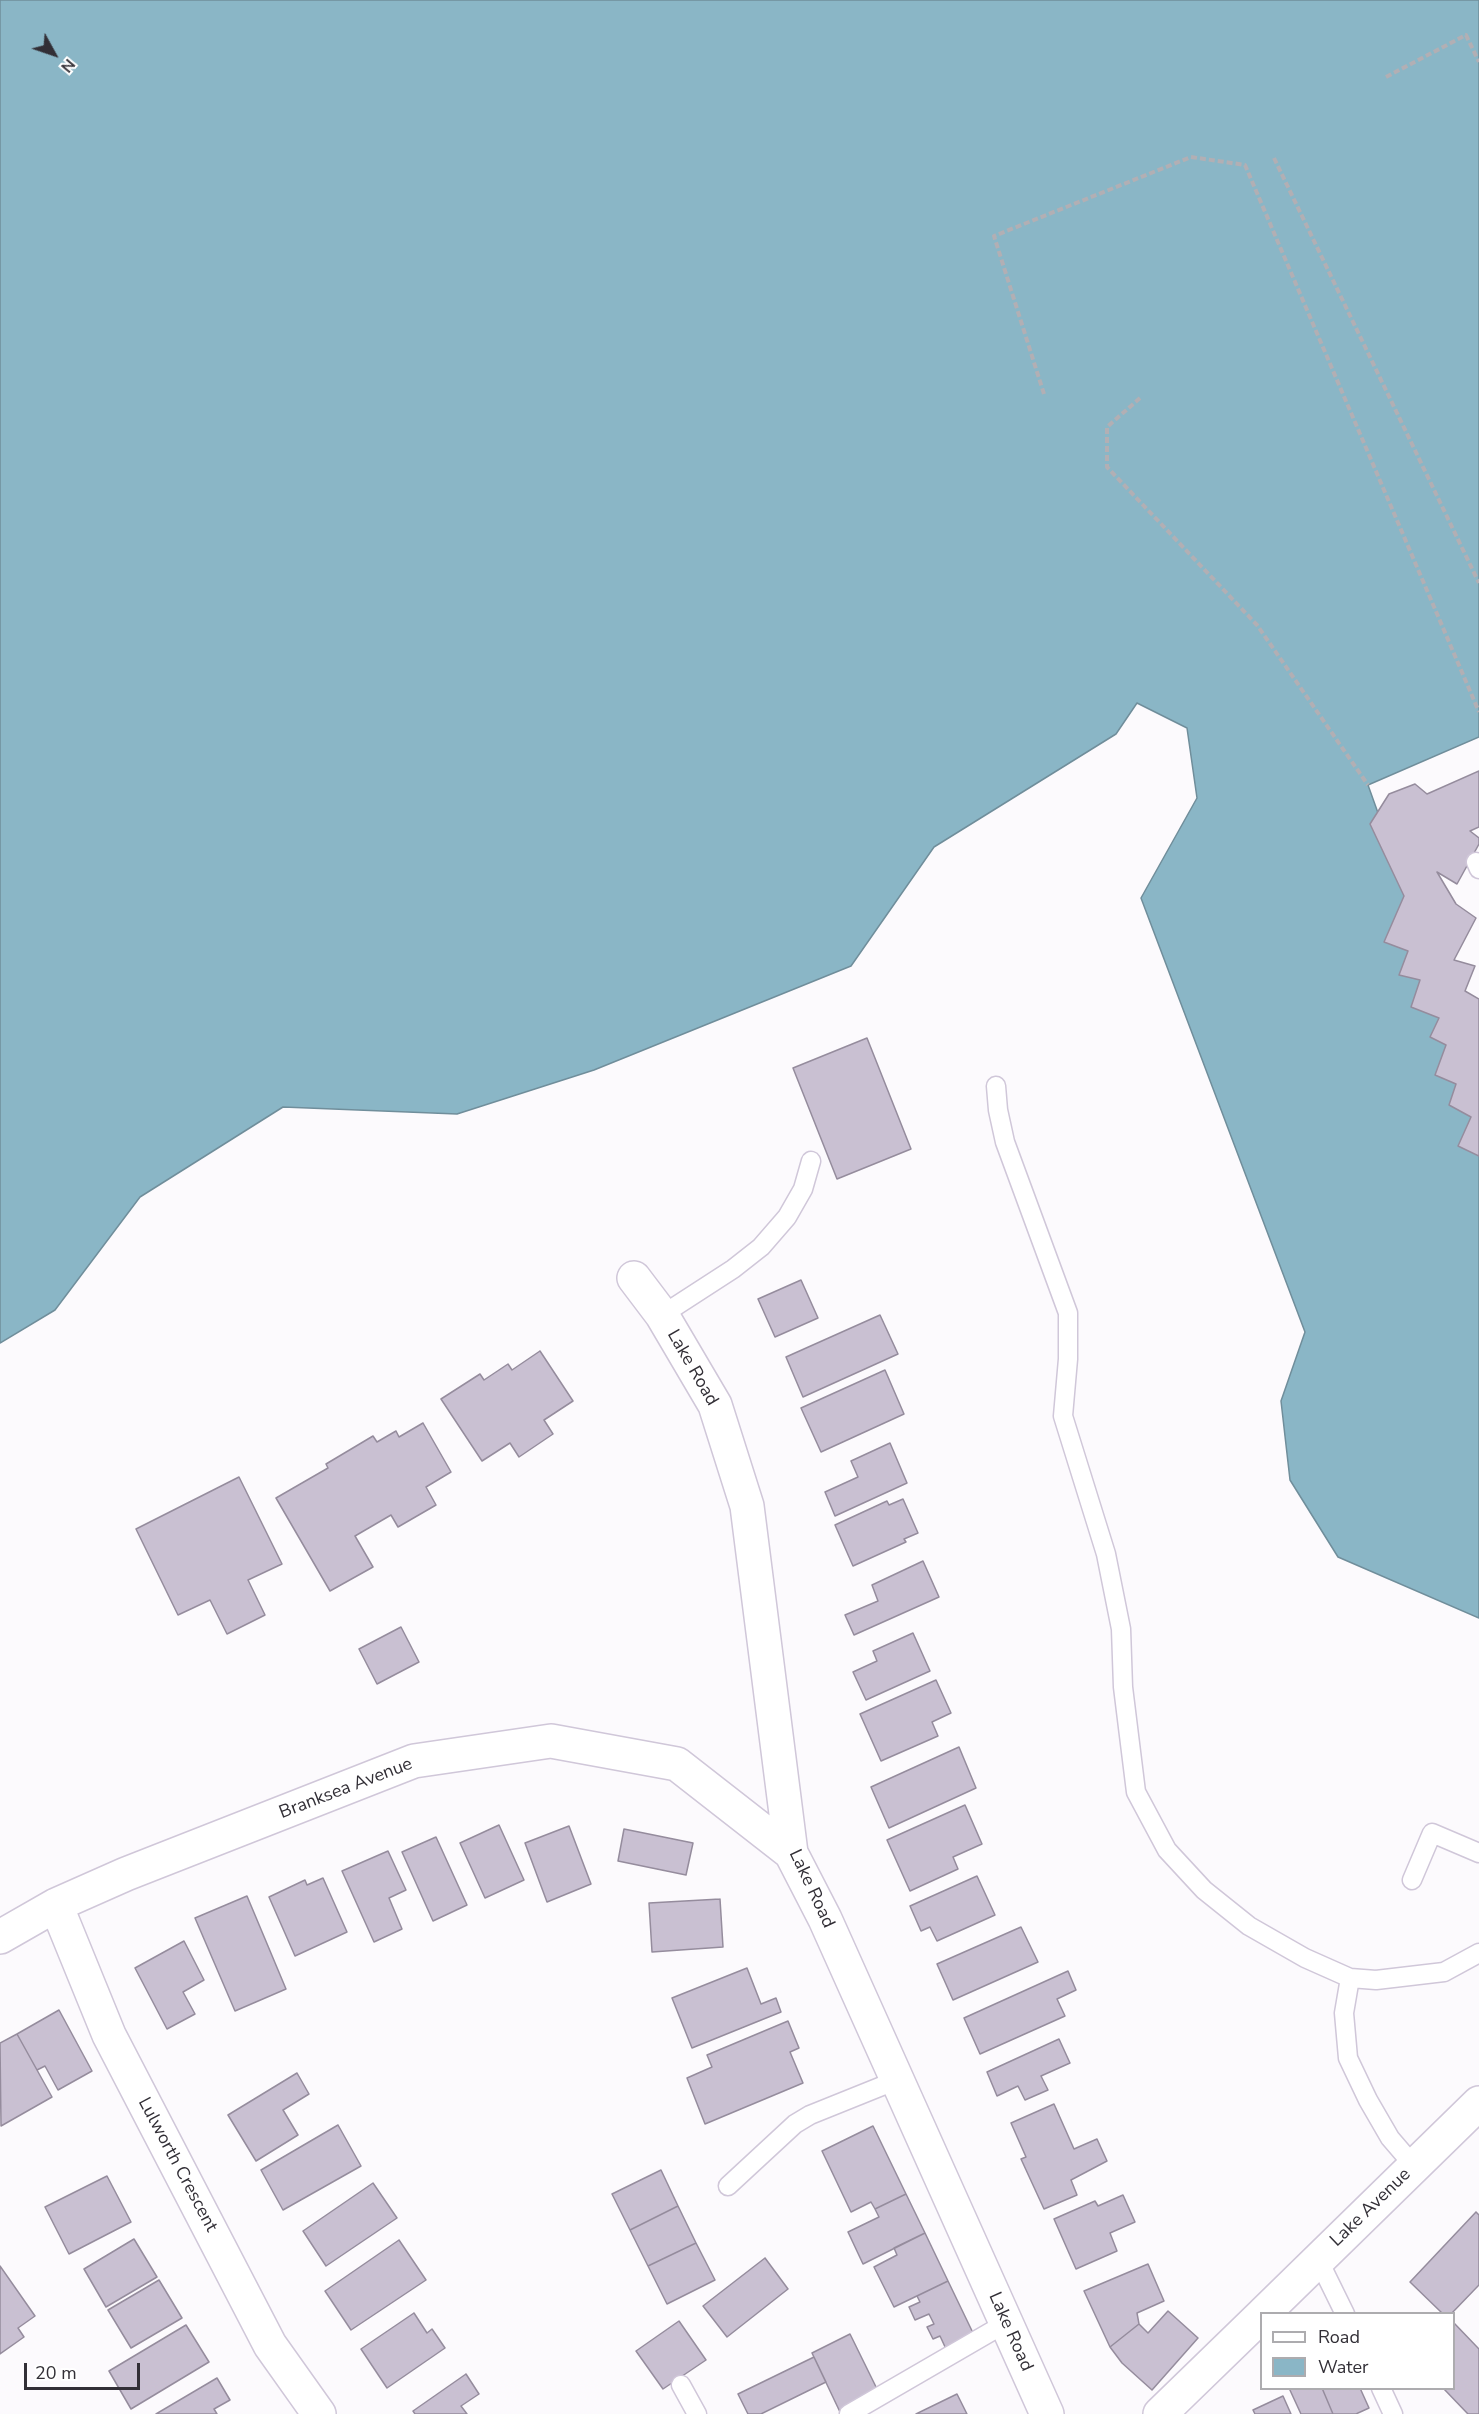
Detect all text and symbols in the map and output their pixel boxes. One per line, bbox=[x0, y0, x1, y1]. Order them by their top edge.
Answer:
north arrow bbox=[24, 24, 84, 84]
text: N bbox=[56, 54, 80, 77]
street label: Lake Road bbox=[662, 1326, 722, 1410]
street label: Branksea Avenue bbox=[276, 1754, 416, 1824]
street label: Lake Road bbox=[783, 1846, 839, 1932]
street label: Lulworth Crescent bbox=[133, 2094, 221, 2236]
street label: Lake Avenue bbox=[1326, 2164, 1416, 2252]
street label: Lake Road bbox=[983, 2289, 1037, 2375]
legend bbox=[1260, 2312, 1455, 2390]
text: Road bbox=[1318, 2325, 1360, 2349]
scale bar bbox=[27, 2351, 142, 2389]
text: Water bbox=[1318, 2355, 1369, 2379]
text: 20 m bbox=[35, 2361, 77, 2385]

